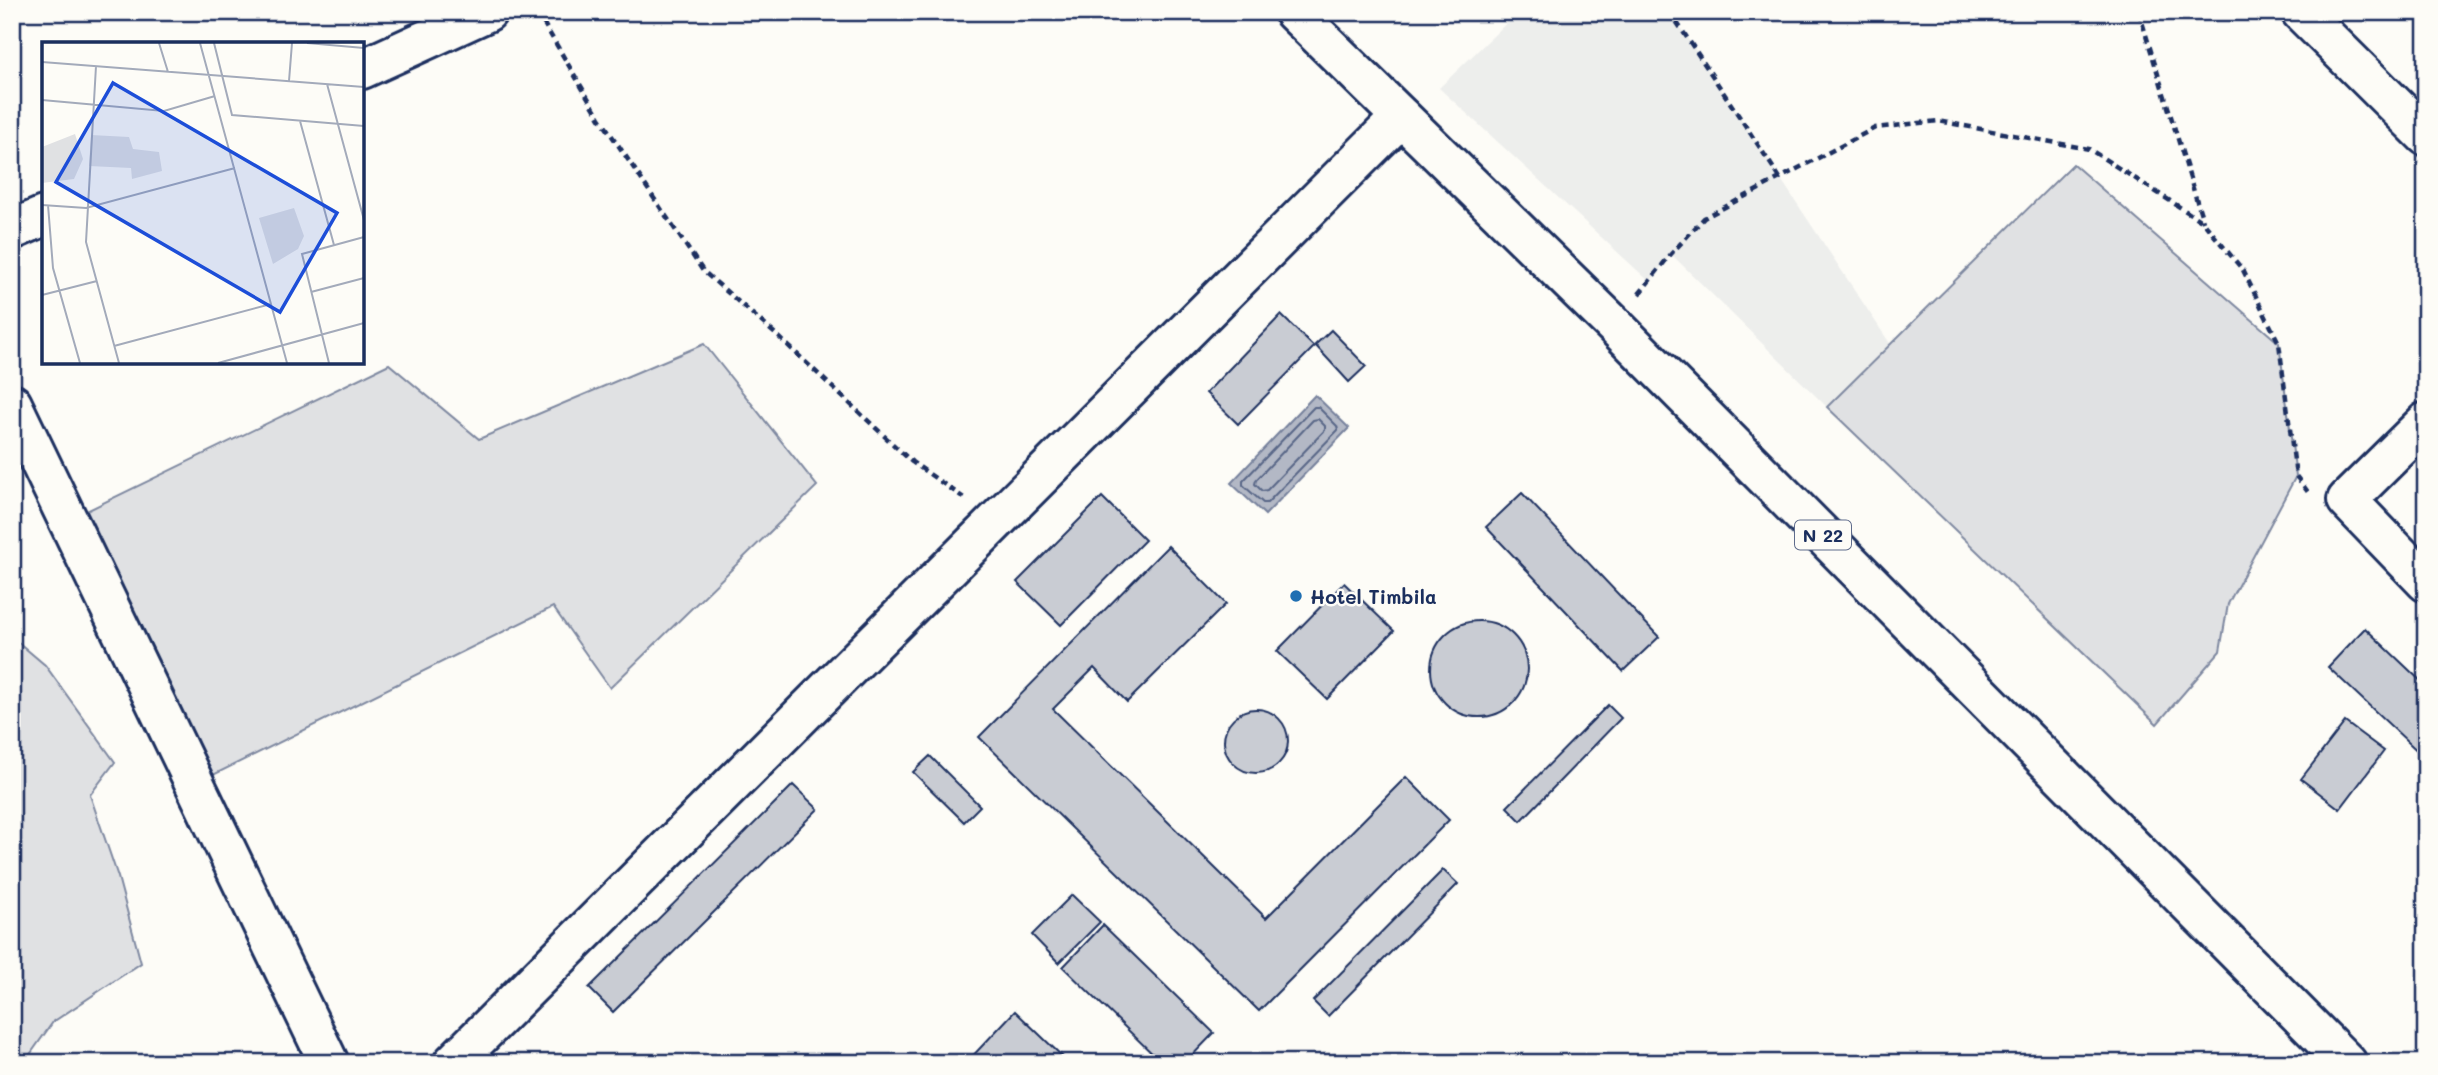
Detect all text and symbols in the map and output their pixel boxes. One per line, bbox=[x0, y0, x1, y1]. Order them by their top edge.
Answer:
inset map bbox=[42, 42, 364, 364]
road number: N 22 bbox=[1795, 520, 1851, 550]
place label: Hotel Timbila bbox=[1310, 584, 1437, 609]
marker: Hotel Timbila bbox=[1288, 588, 1304, 604]

